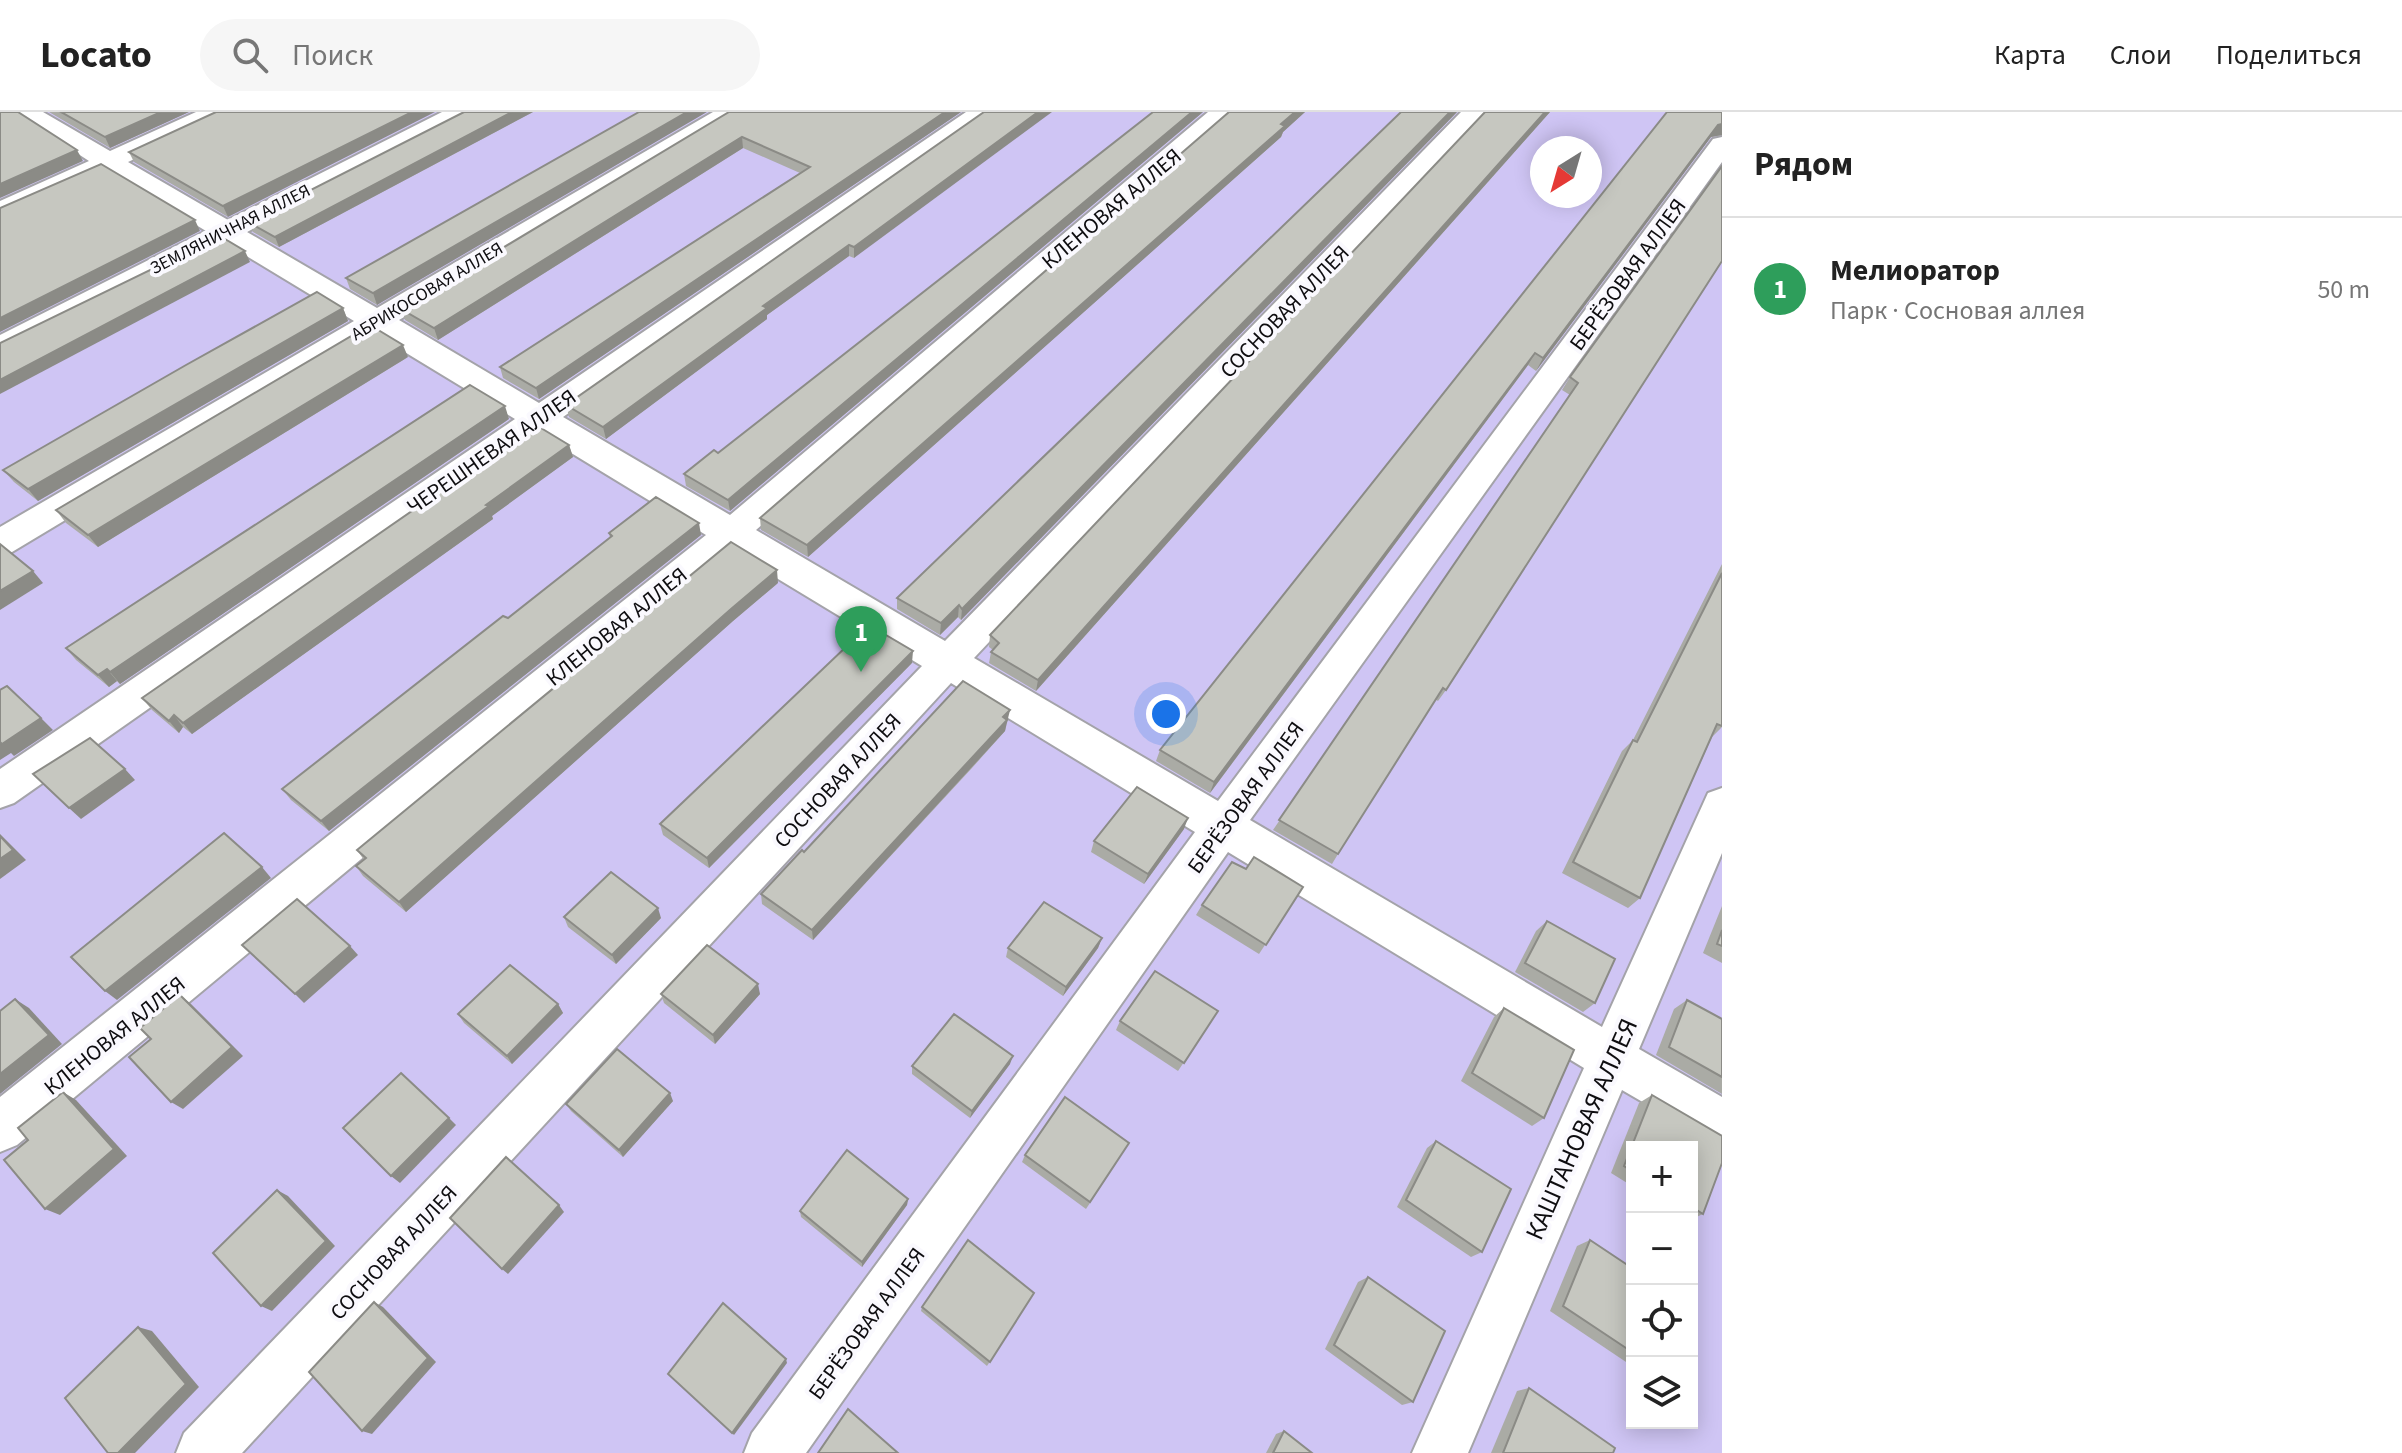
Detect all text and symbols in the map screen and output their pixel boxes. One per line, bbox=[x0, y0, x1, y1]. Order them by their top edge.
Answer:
search box bbox=[200, 19, 760, 91]
text: Locato bbox=[40, 28, 152, 82]
icon: search bbox=[228, 33, 272, 77]
text: Поиск bbox=[292, 34, 373, 77]
text: Карта bbox=[1994, 35, 2066, 75]
text: Слои bbox=[2110, 35, 2172, 75]
text: Поделиться bbox=[2216, 35, 2362, 75]
north arrow bbox=[1530, 136, 1602, 208]
text: Рядом bbox=[1754, 140, 1853, 189]
street label: КЛЕНОВАЯ АЛЛЕЯ bbox=[1035, 141, 1189, 277]
street label: ЗЕМЛЯНИЧНАЯ АЛЛЕЯ bbox=[146, 178, 315, 281]
street label: БЕРЁЗОВАЯ АЛЛЕЯ bbox=[1562, 192, 1694, 357]
street label: АБРИКОСОВАЯ АЛЛЕЯ bbox=[347, 236, 508, 347]
street label: СОСНОВАЯ АЛЛЕЯ bbox=[1213, 238, 1357, 386]
text: Мелиоратор bbox=[1830, 249, 2000, 292]
text: 1 bbox=[1773, 271, 1787, 308]
text: 50 m bbox=[2317, 271, 2370, 308]
text: Парк · Сосновая аллея bbox=[1830, 292, 2085, 329]
street label: ЧЕРЕШНЕВАЯ АЛЛЕЯ bbox=[400, 381, 583, 522]
street label: КЛЕНОВАЯ АЛЛЕЯ bbox=[539, 560, 694, 694]
pin: 1 bbox=[835, 606, 887, 672]
your location bbox=[1146, 694, 1186, 734]
street label: СОСНОВАЯ АЛЛЕЯ bbox=[767, 706, 909, 855]
street label: БЕРЁЗОВАЯ АЛЛЕЯ bbox=[1180, 715, 1312, 880]
street label: КЛЕНОВАЯ АЛЛЕЯ bbox=[37, 969, 192, 1103]
street label: КАШТАНОВАЯ АЛЛЕЯ bbox=[1516, 1013, 1647, 1246]
map controls bbox=[1626, 1141, 1698, 1429]
button: + bbox=[1626, 1141, 1698, 1213]
street label: СОСНОВАЯ АЛЛЕЯ bbox=[323, 1178, 465, 1327]
button: − bbox=[1626, 1213, 1698, 1285]
street label: БЕРЁЗОВАЯ АЛЛЕЯ bbox=[801, 1241, 933, 1406]
button: locate bbox=[1626, 1285, 1698, 1357]
button: layers bbox=[1626, 1357, 1698, 1429]

